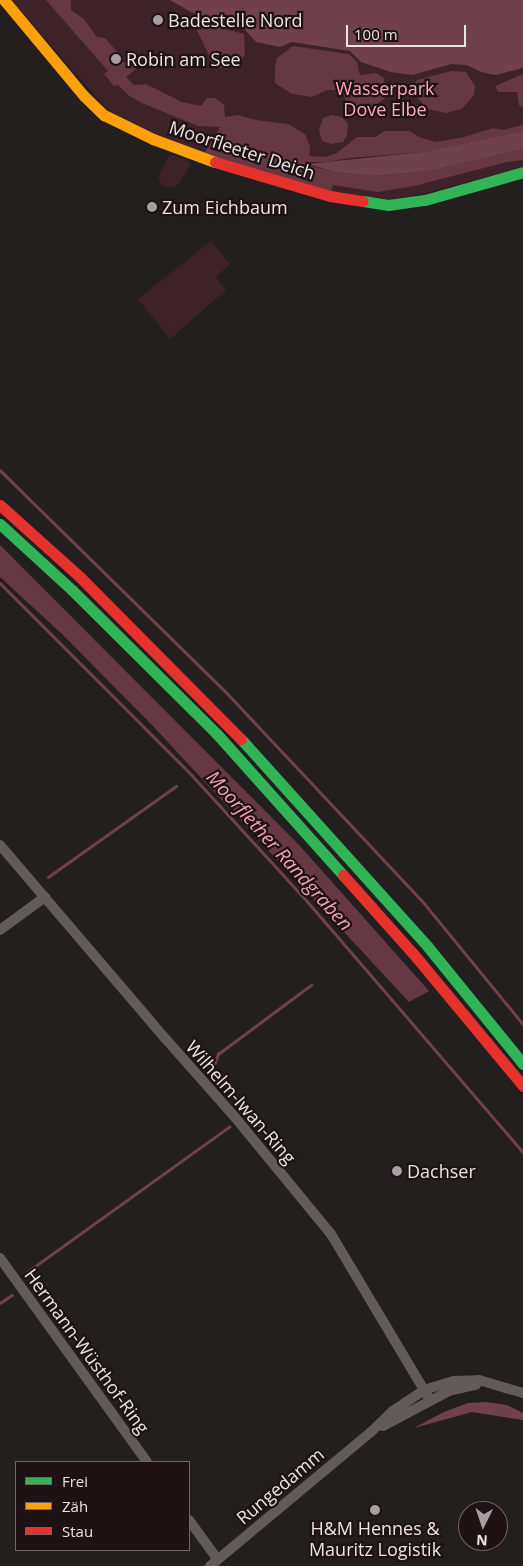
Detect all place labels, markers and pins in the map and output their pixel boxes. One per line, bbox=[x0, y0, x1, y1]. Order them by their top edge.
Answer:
place label: Badestelle Nord bbox=[168, 9, 302, 31]
marker: Badestelle Nord bbox=[152, 14, 164, 26]
place label: Robin am See bbox=[126, 48, 241, 70]
marker: Robin am See bbox=[110, 53, 122, 65]
place label: Zum Eichbaum bbox=[162, 196, 288, 218]
marker: Zum Eichbaum bbox=[146, 201, 158, 213]
place label: Dachser bbox=[407, 1160, 476, 1182]
marker: Dachser bbox=[391, 1165, 403, 1177]
marker: H&M Hennes & Mauritz Logistik bbox=[369, 1504, 381, 1516]
place label: H&M Hennes & Mauritz Logistik bbox=[309, 1518, 441, 1560]

